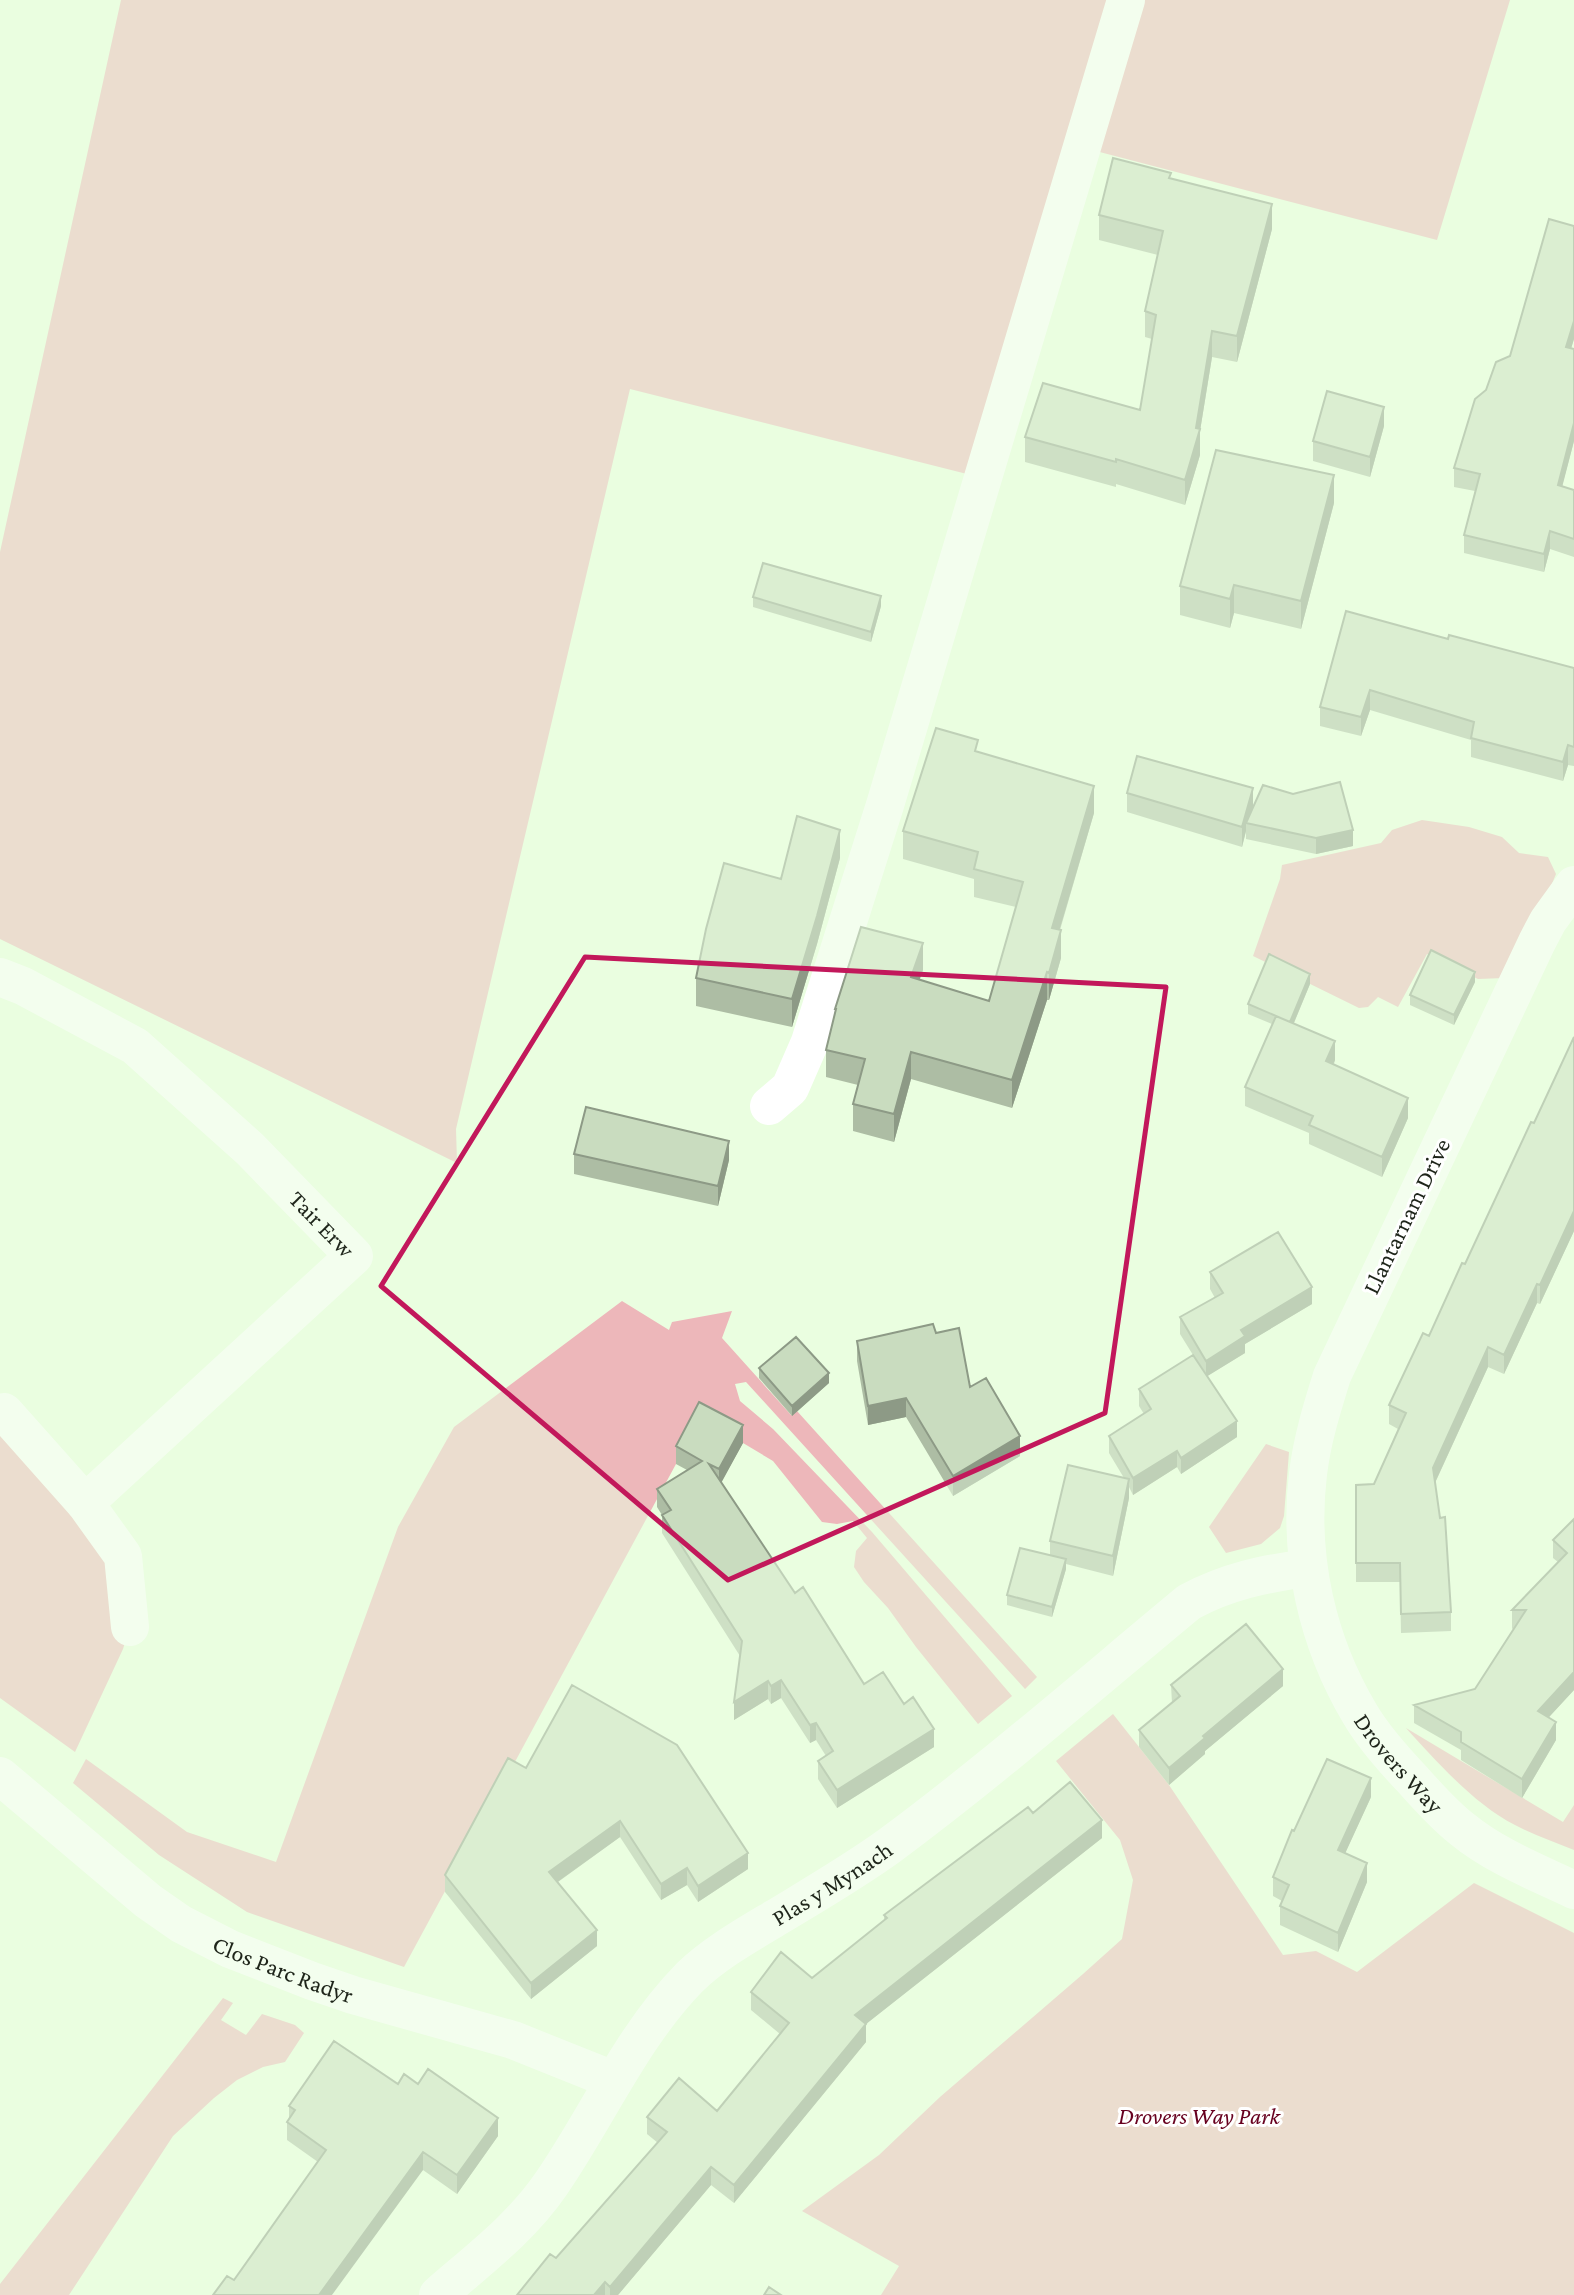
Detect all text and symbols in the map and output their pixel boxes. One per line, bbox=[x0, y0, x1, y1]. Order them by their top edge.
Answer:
street label: Llantarnam Drive bbox=[1357, 1134, 1455, 1298]
street label: Tair Erw bbox=[284, 1185, 361, 1263]
street label: Drovers Way bbox=[1349, 1708, 1450, 1819]
street label: Plas y Mynach bbox=[767, 1835, 897, 1931]
street label: Clos Parc Radyr bbox=[209, 1929, 358, 2008]
park label: Drovers Way Park bbox=[1118, 2102, 1281, 2129]

